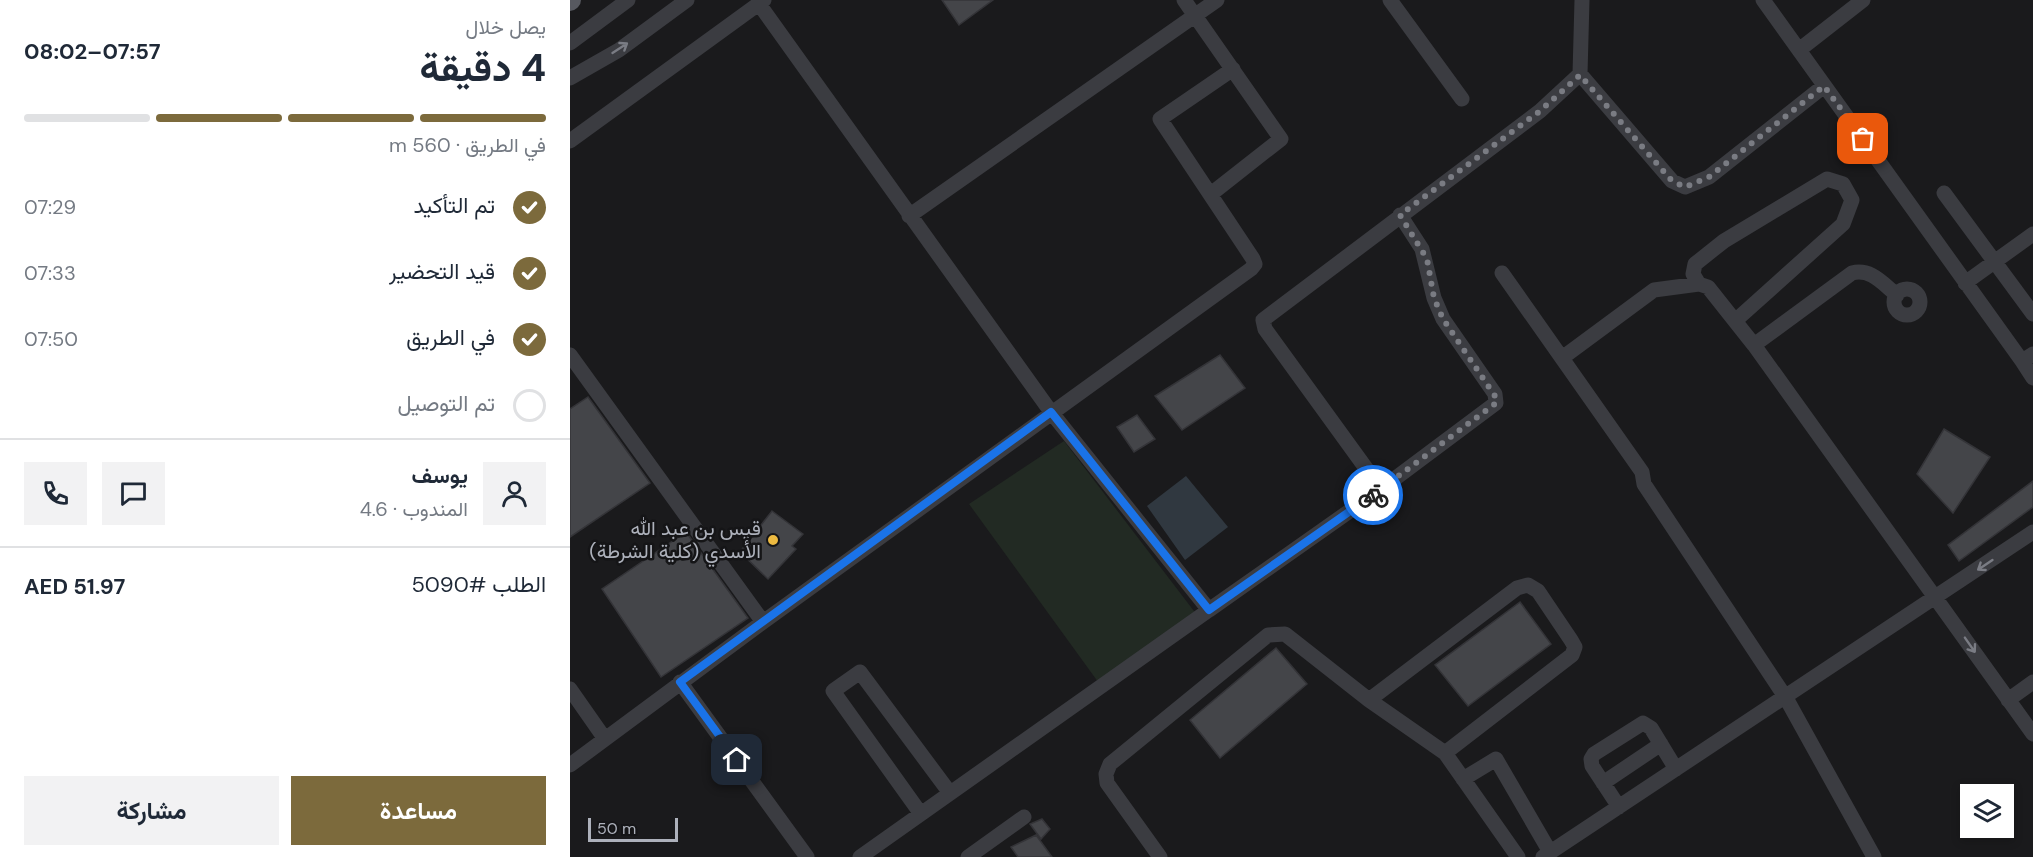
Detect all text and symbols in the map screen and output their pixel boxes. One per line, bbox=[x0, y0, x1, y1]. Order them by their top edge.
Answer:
text: يصل خلال bbox=[466, 14, 546, 40]
text: 07:57–08:02 bbox=[24, 37, 161, 66]
text: 4 دقيقة bbox=[420, 42, 546, 93]
one-way arrow bbox=[612, 42, 628, 54]
pin bbox=[1837, 113, 1888, 164]
icon: bag bbox=[1846, 122, 1879, 155]
text: في الطريق · 560 m bbox=[389, 132, 546, 158]
text: تم التأكيد bbox=[413, 191, 495, 220]
icon: check bbox=[513, 191, 546, 224]
text: 07:29 bbox=[24, 194, 76, 220]
text: قيد التحضير bbox=[389, 257, 495, 286]
icon: check bbox=[513, 257, 546, 290]
text: 07:33 bbox=[24, 260, 76, 286]
text: في الطريق bbox=[406, 323, 495, 352]
icon: check bbox=[513, 323, 546, 356]
text: 07:50 bbox=[24, 326, 78, 352]
text: تم التوصيل bbox=[397, 389, 495, 418]
text: يوسف bbox=[412, 461, 468, 490]
button: phone bbox=[24, 462, 87, 525]
button: chat bbox=[102, 462, 165, 525]
button: person bbox=[483, 462, 546, 525]
courier bbox=[1343, 465, 1403, 525]
icon: bike bbox=[1357, 479, 1390, 512]
text: المندوب · 4.6 bbox=[360, 496, 468, 522]
place label: قيس بن عبد الله الأسدي (كلية الشرطة) bbox=[589, 515, 761, 568]
marker: قيس بن عبد الله الأسدي (كلية الشرطة) bbox=[766, 533, 780, 547]
one-way arrow bbox=[1977, 559, 1994, 571]
text: الطلب #5090 bbox=[411, 570, 546, 599]
text: AED 51.97 bbox=[24, 572, 125, 601]
one-way arrow bbox=[1964, 636, 1976, 653]
pin bbox=[711, 734, 762, 785]
icon: home bbox=[720, 743, 753, 776]
button: مشاركة bbox=[24, 776, 279, 845]
button: مساعدة bbox=[291, 776, 546, 845]
map controls bbox=[1960, 784, 2014, 838]
button: layers bbox=[1960, 784, 2014, 838]
scale bar bbox=[588, 815, 678, 842]
text: 50 m bbox=[597, 818, 636, 839]

